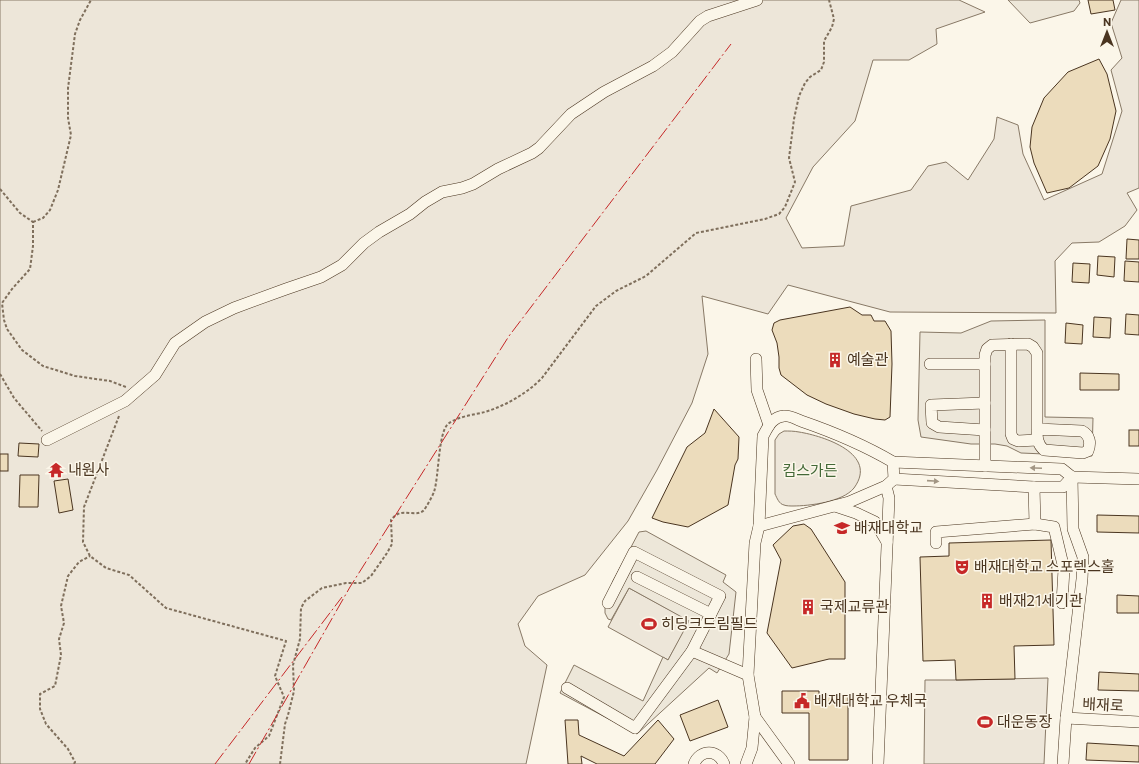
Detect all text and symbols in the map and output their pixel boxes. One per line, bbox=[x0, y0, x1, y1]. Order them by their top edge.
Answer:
north arrow bbox=[1087, 12, 1127, 52]
text: N bbox=[1103, 15, 1111, 28]
place label: 예술관 bbox=[847, 350, 889, 368]
building icon: 예술관 bbox=[826, 351, 844, 369]
place label: 내원사 bbox=[68, 460, 110, 478]
temple icon: 내원사 bbox=[47, 461, 65, 479]
park label: 킴스가든 bbox=[782, 461, 838, 479]
one-way arrow bbox=[1029, 465, 1042, 471]
one-way arrow bbox=[927, 478, 940, 484]
place label: 배재대학교 bbox=[854, 518, 923, 536]
school or university icon: 배재대학교 bbox=[833, 519, 851, 537]
place label: 배재대학교 스포렉스홀 bbox=[974, 557, 1115, 575]
theatre icon: 배재대학교 스포렉스홀 bbox=[953, 558, 971, 576]
place label: 배재21세기관 bbox=[999, 591, 1083, 609]
building icon: 배재21세기관 bbox=[978, 592, 996, 610]
place label: 국제교류관 bbox=[820, 597, 889, 615]
building icon: 국제교류관 bbox=[799, 598, 817, 616]
place label: 히딩크드림필드 bbox=[661, 614, 758, 632]
sports icon: 히딩크드림필드 bbox=[640, 615, 658, 633]
place label: 배재대학교 우체국 bbox=[814, 691, 927, 709]
public building icon: 배재대학교 우체국 bbox=[793, 692, 811, 710]
street label: 배재로 bbox=[1082, 694, 1124, 714]
place label: 대운동장 bbox=[997, 712, 1052, 730]
sports icon: 대운동장 bbox=[976, 713, 994, 731]

